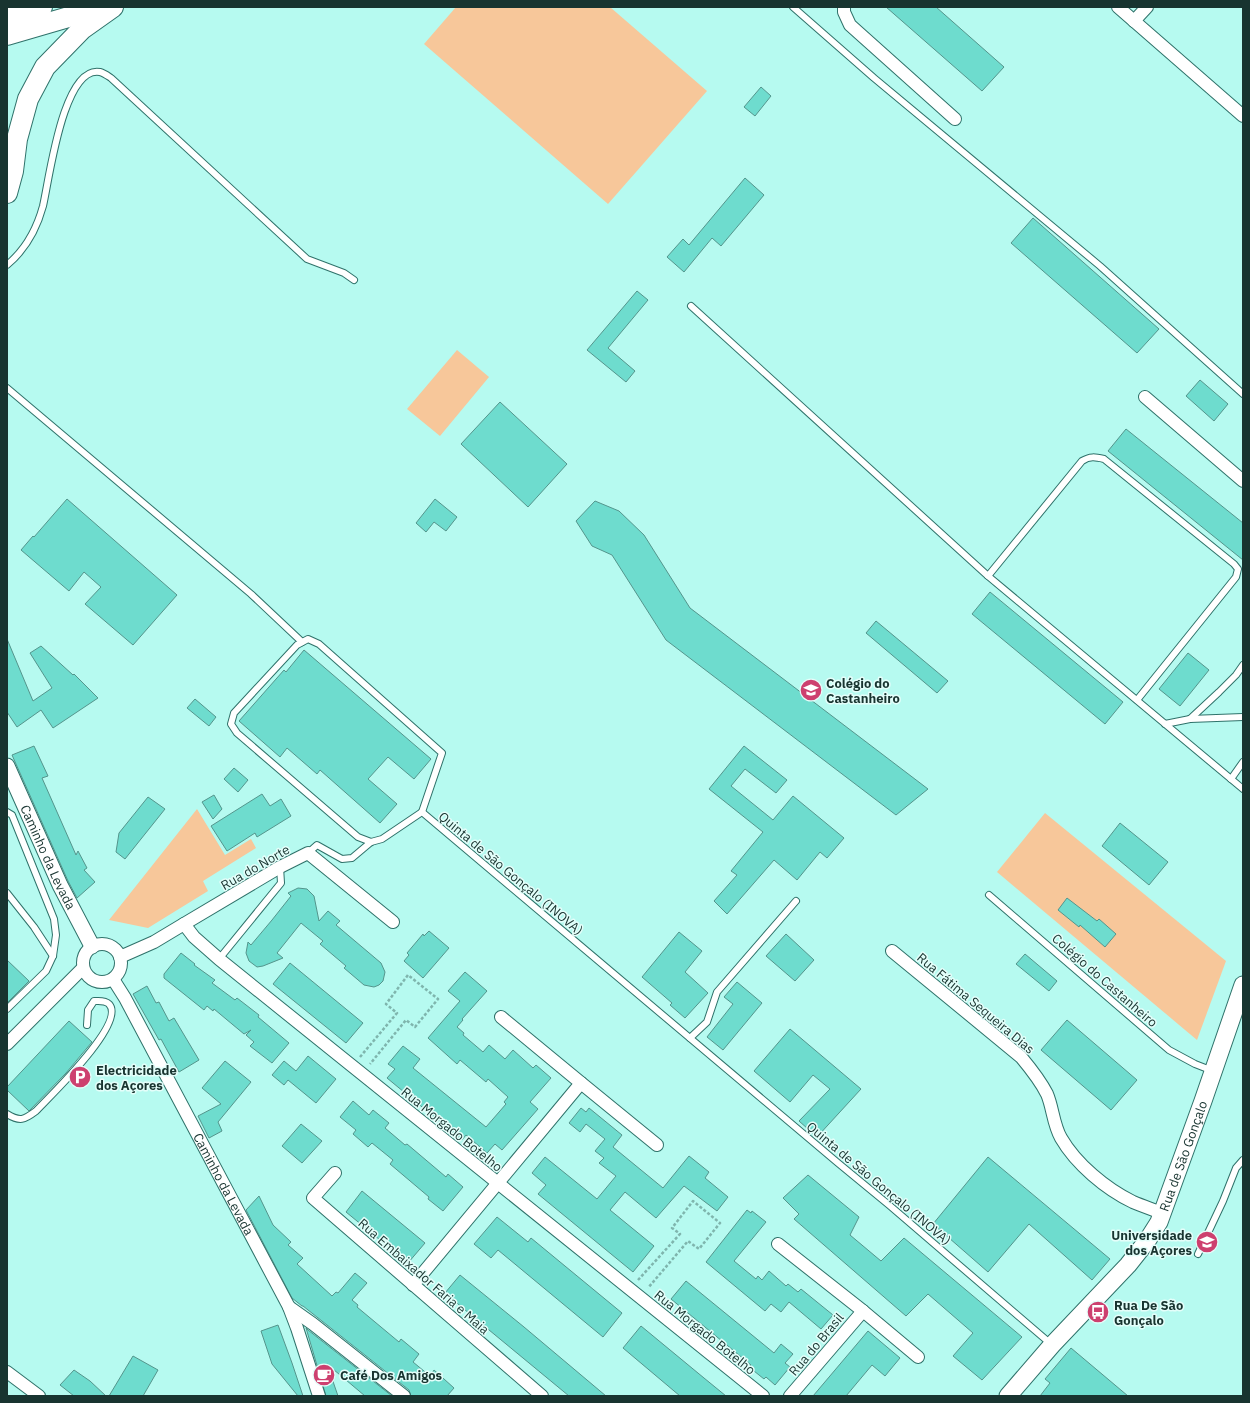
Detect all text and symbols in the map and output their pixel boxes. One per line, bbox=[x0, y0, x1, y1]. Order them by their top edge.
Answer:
place label: Colégio do Castanheiro bbox=[826, 675, 900, 707]
school or university icon: Colégio do Castanheiro bbox=[798, 677, 824, 703]
street label: Caminho da Levada bbox=[16, 802, 79, 913]
street label: Quinta de São Gonçalo (INOVA) bbox=[435, 808, 586, 939]
street label: Rua do Norte bbox=[218, 841, 293, 894]
street label: Colégio do Castanheiro bbox=[1048, 930, 1161, 1031]
street label: Rua Fátima Sequeira Dias bbox=[913, 949, 1038, 1058]
place label: Electricidade dos Açores bbox=[96, 1062, 177, 1094]
parking icon: Electricidade dos Açores bbox=[67, 1064, 93, 1090]
street label: Rua Morgado Botelho bbox=[398, 1083, 506, 1175]
street label: Rua de São Gonçalo bbox=[1156, 1099, 1211, 1214]
street label: Quinta de São Gonçalo (INOVA) bbox=[803, 1118, 954, 1249]
street label: Caminho da Levada bbox=[189, 1130, 257, 1238]
street label: Rua Embaixador Faria e Maia bbox=[355, 1215, 493, 1338]
place label: Universidade dos Açores bbox=[1111, 1227, 1192, 1259]
school or university icon: Universidade dos Açores bbox=[1194, 1229, 1220, 1255]
street label: Rua Morgado Botelho bbox=[651, 1286, 759, 1378]
place label: Rua De São Gonçalo bbox=[1114, 1297, 1183, 1329]
bus stop icon: Rua De São Gonçalo bbox=[1085, 1299, 1111, 1325]
street label: Rua do Brasil bbox=[785, 1309, 848, 1379]
cafe icon: Café Dos Amigos bbox=[311, 1362, 337, 1388]
place label: Café Dos Amigos bbox=[340, 1367, 443, 1384]

